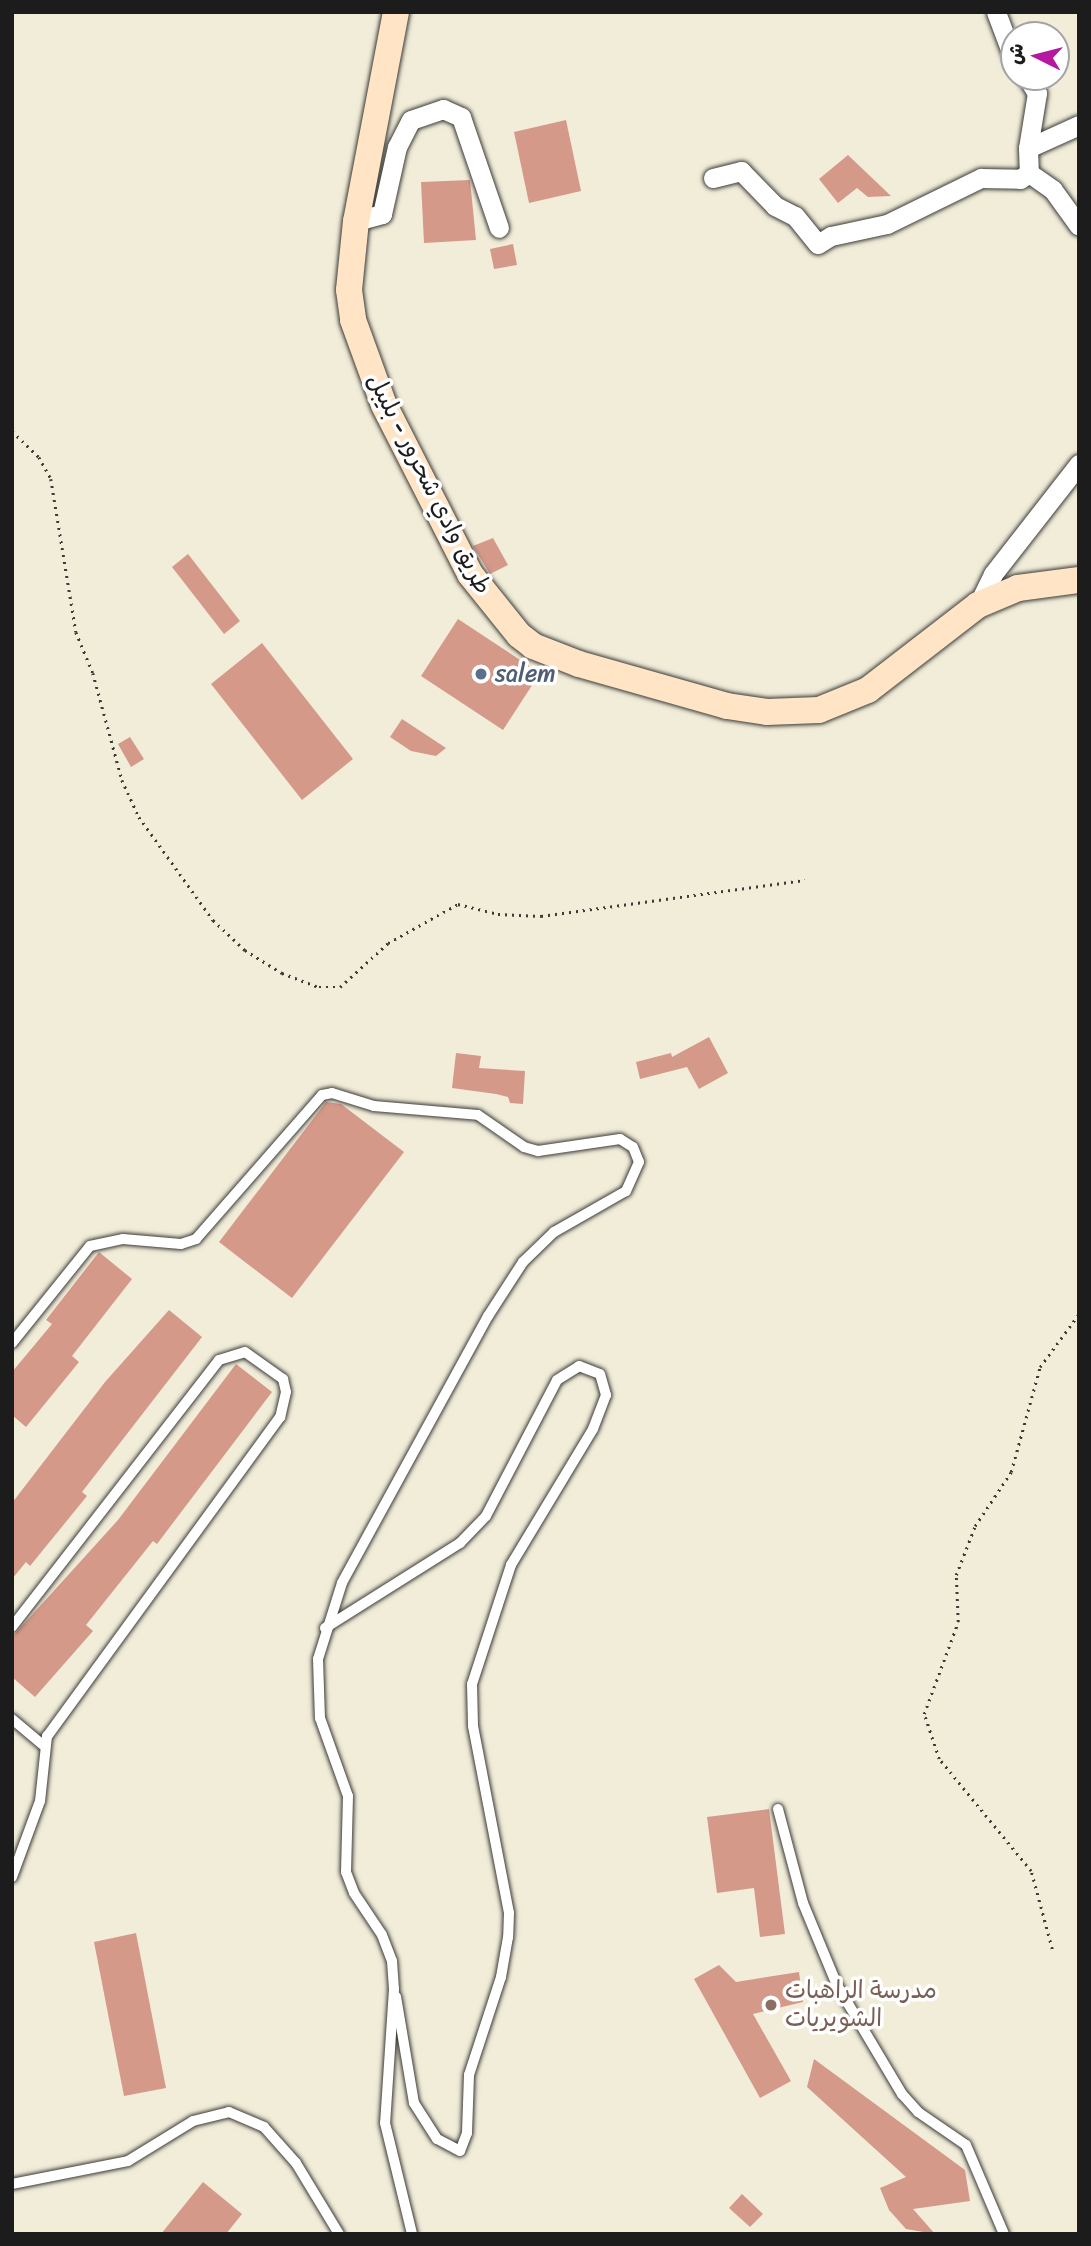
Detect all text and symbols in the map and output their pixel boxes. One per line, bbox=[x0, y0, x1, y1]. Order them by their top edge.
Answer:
north arrow bbox=[1000, 21, 1070, 91]
text: ش bbox=[998, 42, 1033, 66]
street label: طريق وادي شحرور - بليبل bbox=[361, 369, 497, 599]
place label: salem bbox=[495, 660, 556, 688]
marker: salem bbox=[473, 666, 489, 682]
place label: مدرسة الراهبات الشويريات bbox=[785, 1977, 937, 2033]
marker: مدرسة الراهبات الشويريات bbox=[763, 1997, 779, 2013]

